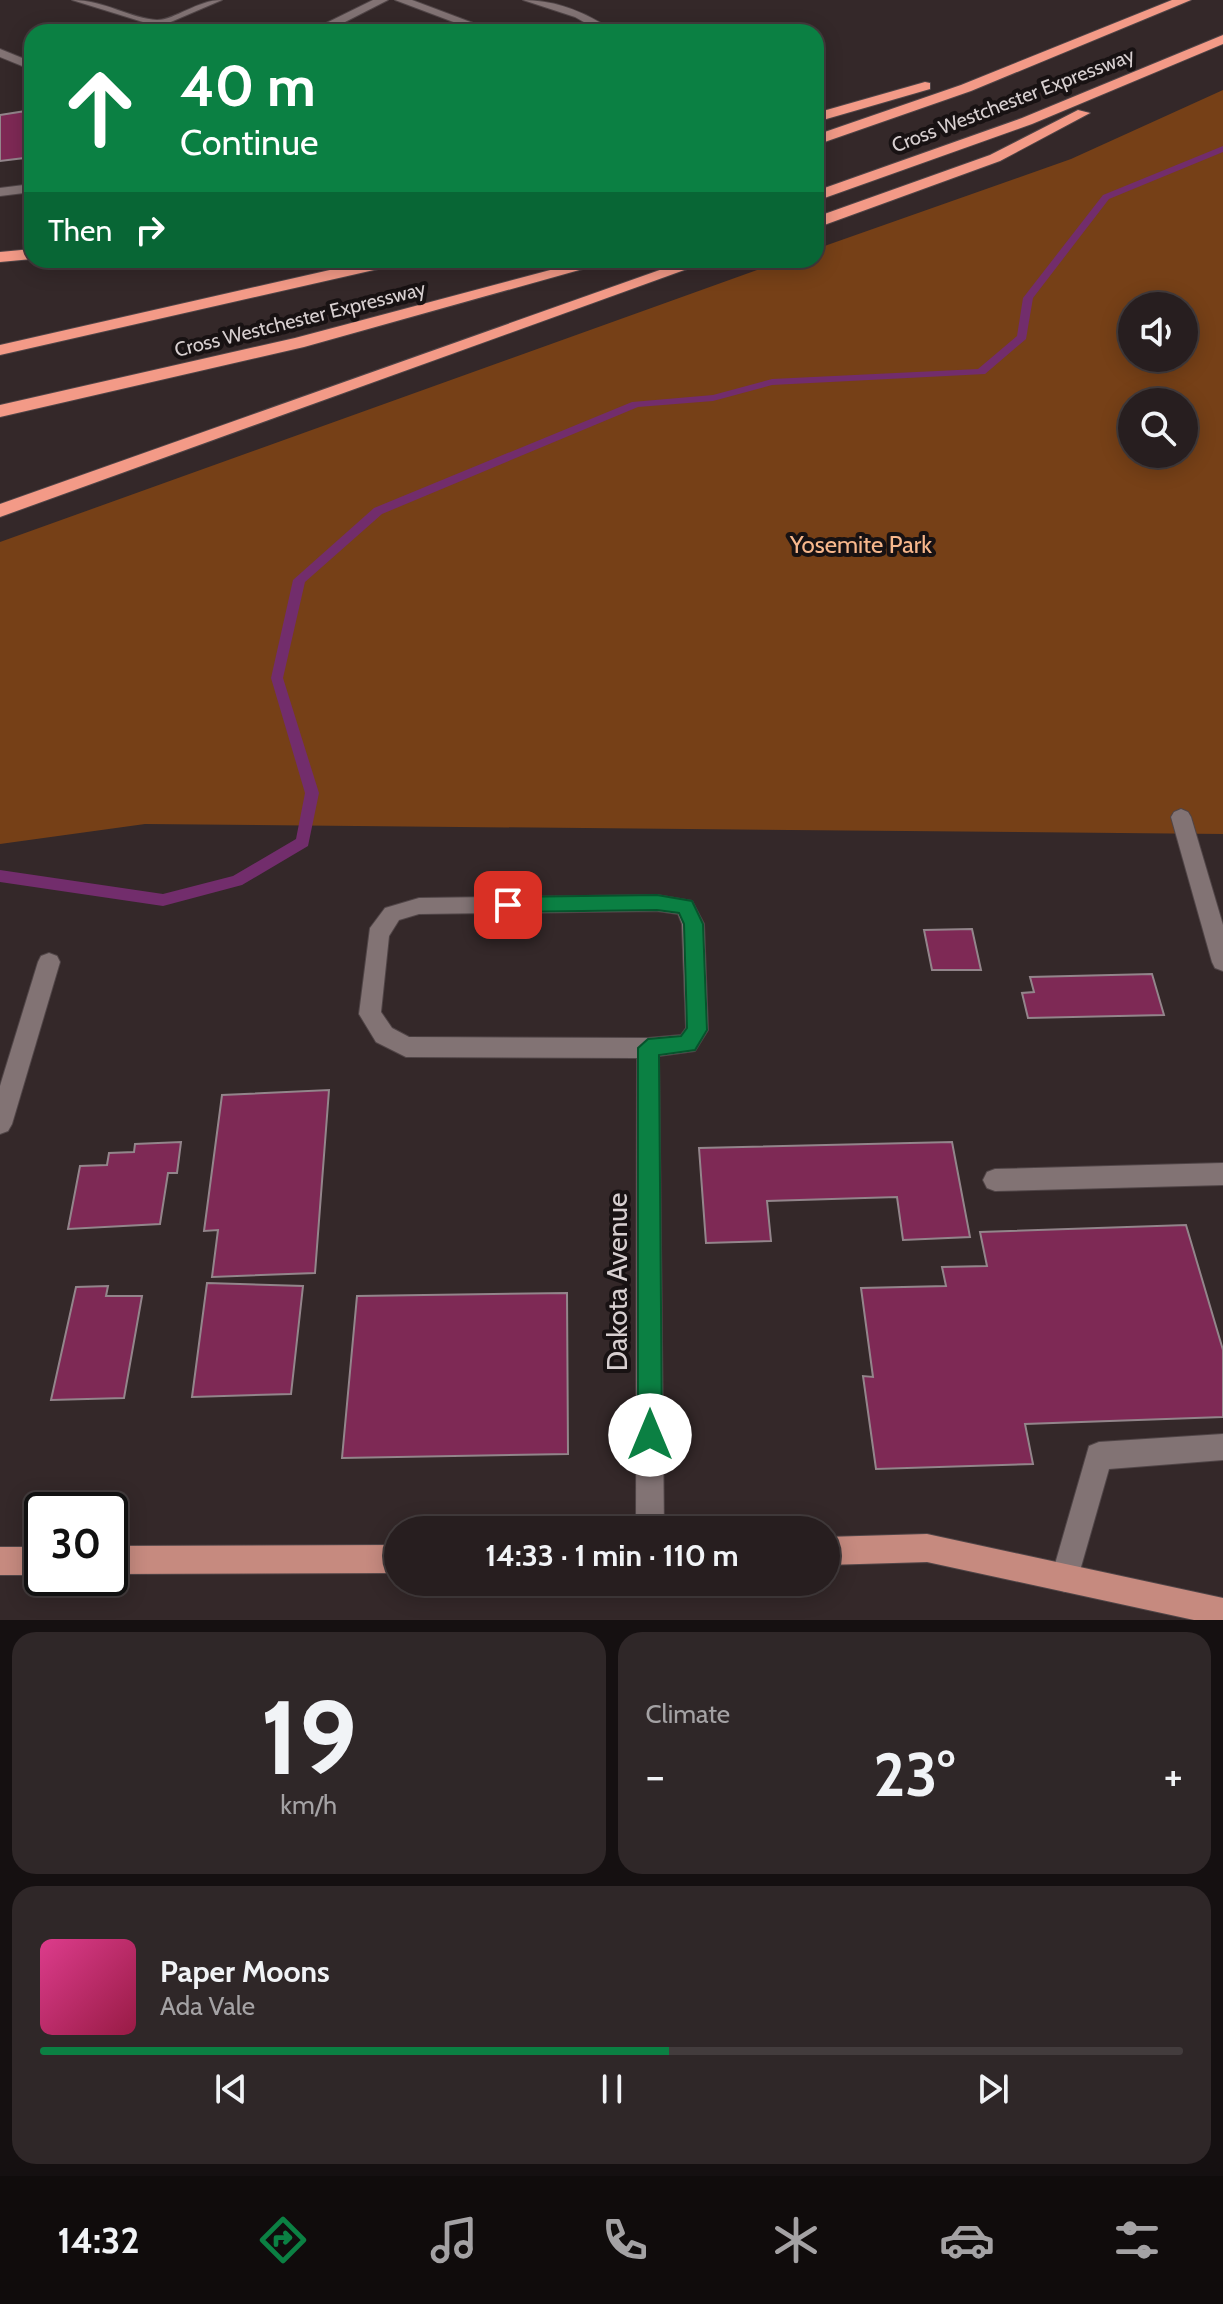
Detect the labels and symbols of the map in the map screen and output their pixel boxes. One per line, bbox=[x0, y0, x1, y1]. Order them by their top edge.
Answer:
street label: Cross Westchester Expressway bbox=[888, 43, 1138, 157]
street label: Cross Westchester Expressway bbox=[172, 276, 428, 362]
park label: Yosemite Park bbox=[789, 530, 932, 559]
pin bbox=[474, 871, 542, 939]
street label: Dakota Avenue bbox=[600, 1193, 634, 1371]
position arrow bbox=[608, 1393, 692, 1477]
speed limit sign: 30 bbox=[24, 1492, 128, 1596]

